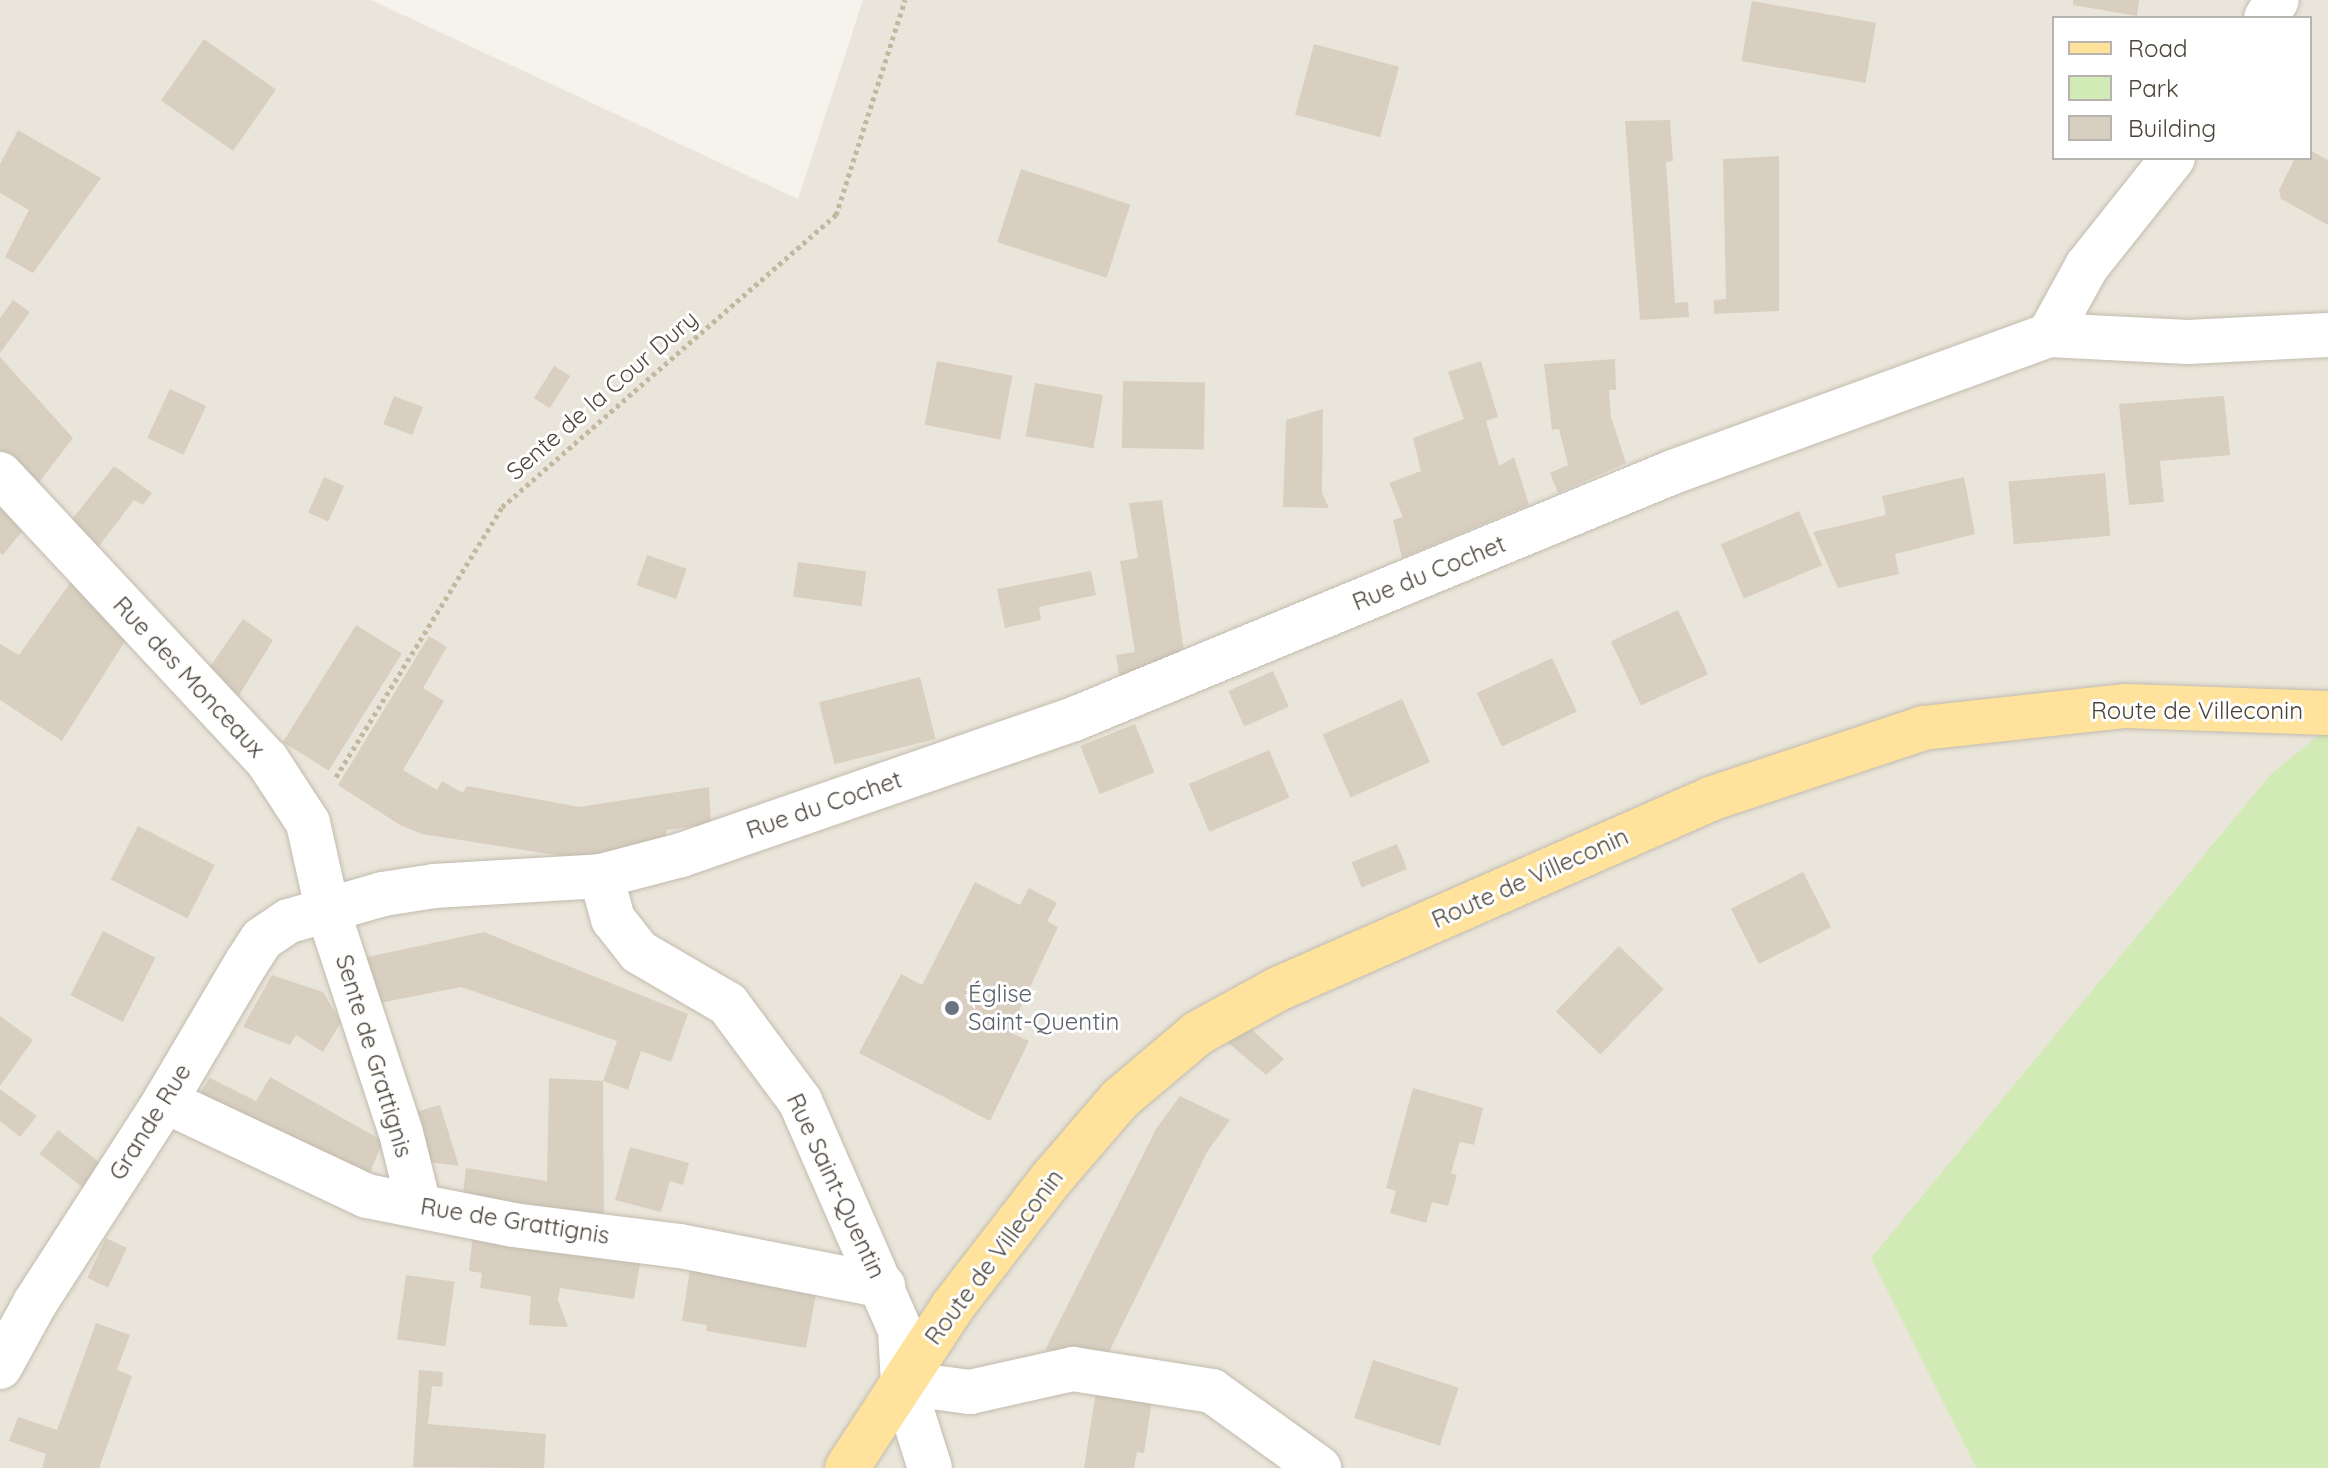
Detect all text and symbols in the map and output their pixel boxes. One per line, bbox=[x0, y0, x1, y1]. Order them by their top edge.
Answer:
legend bbox=[2052, 16, 2312, 160]
text: Road bbox=[2128, 33, 2188, 63]
text: Park bbox=[2128, 73, 2179, 103]
text: Building bbox=[2128, 113, 2216, 143]
street label: Sente de la Cour Dury bbox=[501, 304, 703, 486]
street label: Rue du Cochet bbox=[1348, 529, 1510, 617]
street label: Rue des Monceaux bbox=[107, 591, 271, 763]
street label: Route de Villeconin bbox=[2091, 697, 2303, 725]
street label: Rue du Cochet bbox=[742, 765, 906, 845]
street label: Route de Villeconin bbox=[1427, 822, 1633, 934]
street label: Sente de Grattignis bbox=[329, 951, 419, 1161]
place label: Église Saint-Quentin bbox=[968, 980, 1119, 1036]
marker: Église Saint-Quentin bbox=[943, 999, 961, 1017]
street label: Grande Rue bbox=[103, 1058, 197, 1186]
street label: Rue Saint-Quentin bbox=[780, 1089, 892, 1283]
street label: Route de Villeconin bbox=[919, 1164, 1069, 1350]
street label: Rue de Grattignis bbox=[418, 1192, 612, 1250]

